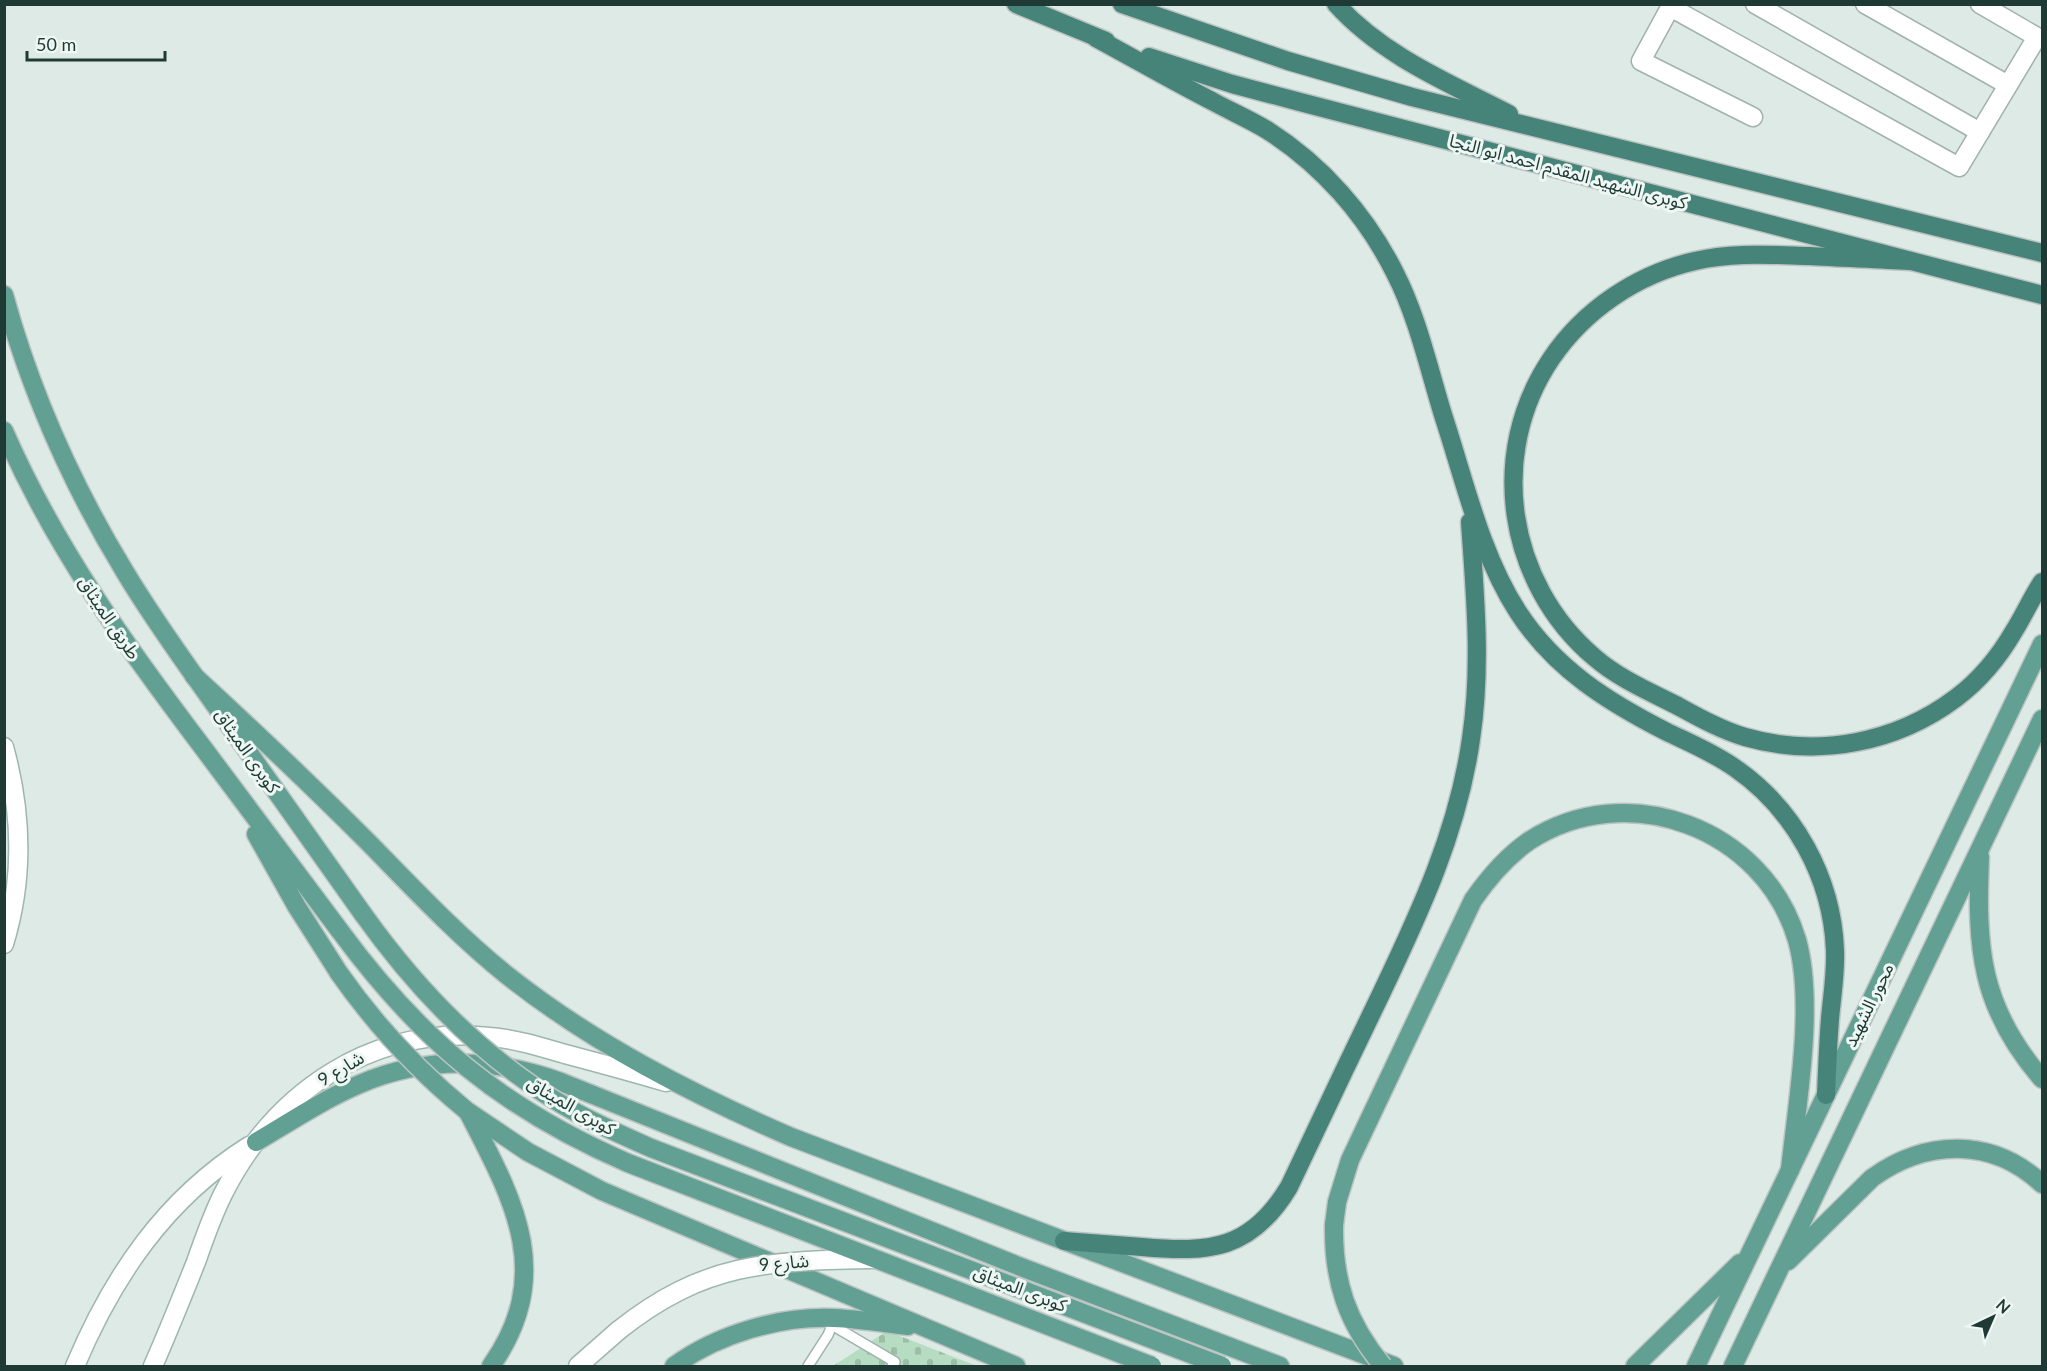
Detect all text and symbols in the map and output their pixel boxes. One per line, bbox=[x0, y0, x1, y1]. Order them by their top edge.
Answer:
scale bar bbox=[27, 24, 165, 62]
text: 50 m bbox=[36, 33, 76, 55]
street label: كوبرى الشهيد المقدم احمد ابو النجا bbox=[1446, 129, 1690, 217]
street label: طريق الميثاق bbox=[73, 572, 146, 664]
street label: كوبرى الميثاق bbox=[210, 704, 285, 798]
street label: محور الشهيد bbox=[1838, 959, 1899, 1050]
street label: شارع 9 bbox=[313, 1046, 370, 1094]
street label: كوبرى الميثاق bbox=[523, 1071, 620, 1140]
street label: شارع 9 bbox=[758, 1249, 810, 1279]
street label: كوبرى الميثاق bbox=[970, 1260, 1071, 1317]
north arrow bbox=[1963, 1287, 2023, 1347]
text: N bbox=[1993, 1295, 2015, 1317]

